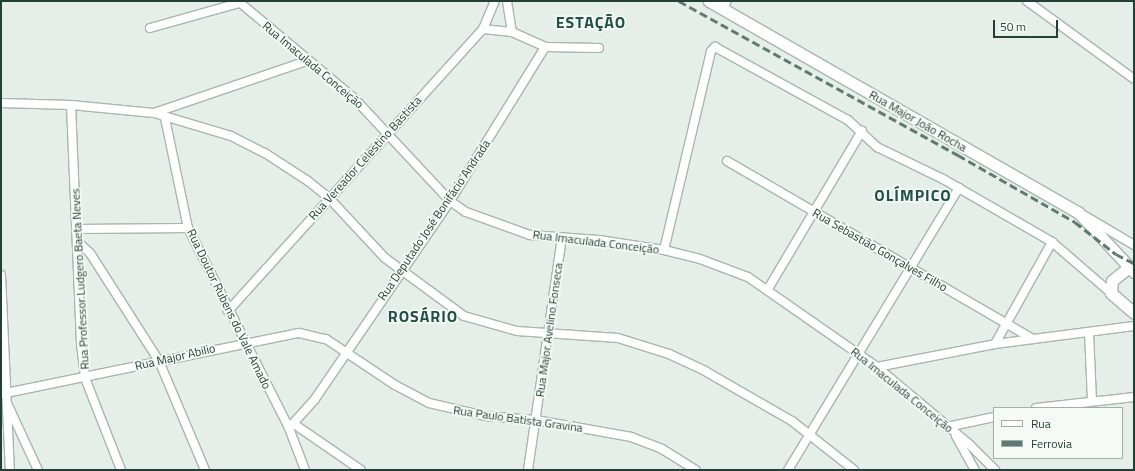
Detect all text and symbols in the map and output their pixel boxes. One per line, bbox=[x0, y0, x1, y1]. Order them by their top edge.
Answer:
district label: ESTAÇÃO bbox=[556, 12, 626, 32]
scale bar bbox=[995, 12, 1060, 38]
text: 50 m bbox=[1000, 17, 1026, 36]
street label: Rua Imaculada Conceição bbox=[260, 19, 366, 111]
street label: Rua Major João Rocha bbox=[867, 87, 969, 155]
street label: Rua Vereador Celestino Bastista bbox=[306, 93, 424, 223]
street label: Rua Deputado José Bonifácio Andrada bbox=[375, 137, 493, 303]
district label: OLÍMPICO bbox=[874, 185, 952, 205]
street label: Rua Professor Ludgero Baeta Neves bbox=[68, 188, 92, 370]
street label: Rua Sebastião Gonçalves Filho bbox=[810, 205, 950, 295]
street label: Rua Doutor Rubens do Vale Amado bbox=[184, 227, 274, 391]
street label: Rua Imaculada Conceição bbox=[532, 227, 660, 257]
street label: Rua Major Avelino Fonseca bbox=[532, 262, 566, 398]
district label: ROSÁRIO bbox=[388, 306, 458, 326]
street label: Rua Major Abilio bbox=[133, 341, 217, 373]
street label: Rua Imaculada Conceição bbox=[848, 344, 956, 436]
street label: Rua Paulo Batista Gravina bbox=[452, 403, 584, 435]
legend bbox=[993, 407, 1123, 459]
text: Rua bbox=[1031, 414, 1051, 433]
text: Ferrovia bbox=[1031, 434, 1072, 453]

